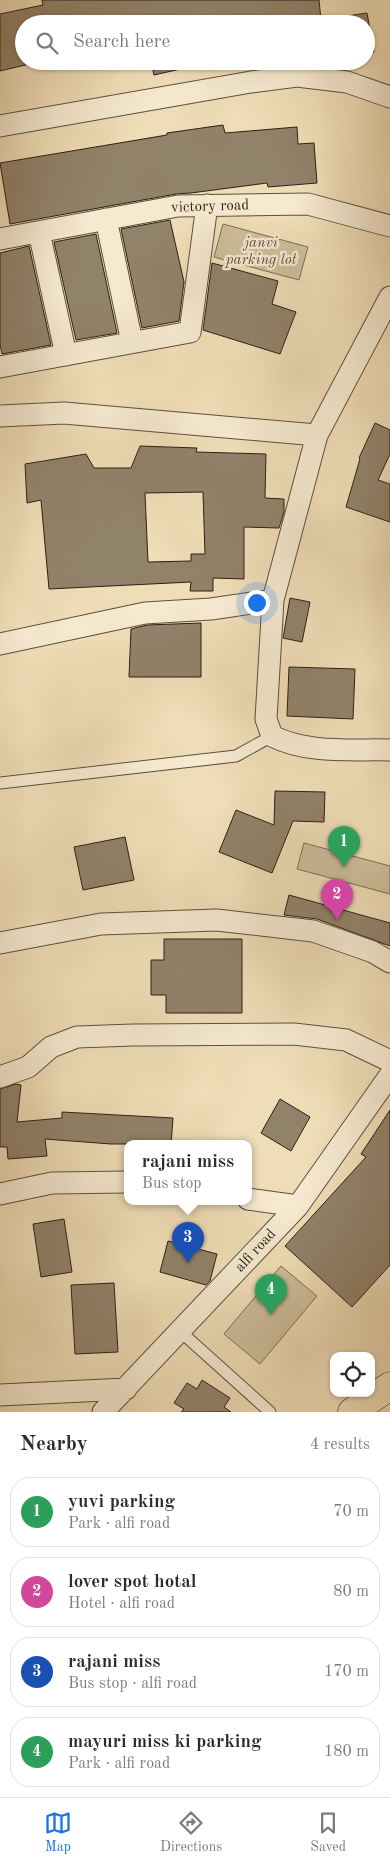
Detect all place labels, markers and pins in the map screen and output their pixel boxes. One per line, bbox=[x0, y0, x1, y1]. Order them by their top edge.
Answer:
pin: 1 bbox=[328, 826, 360, 867]
pin: 2 bbox=[321, 879, 353, 920]
pin: 3 bbox=[172, 1222, 204, 1263]
pin: 4 bbox=[255, 1274, 287, 1315]

